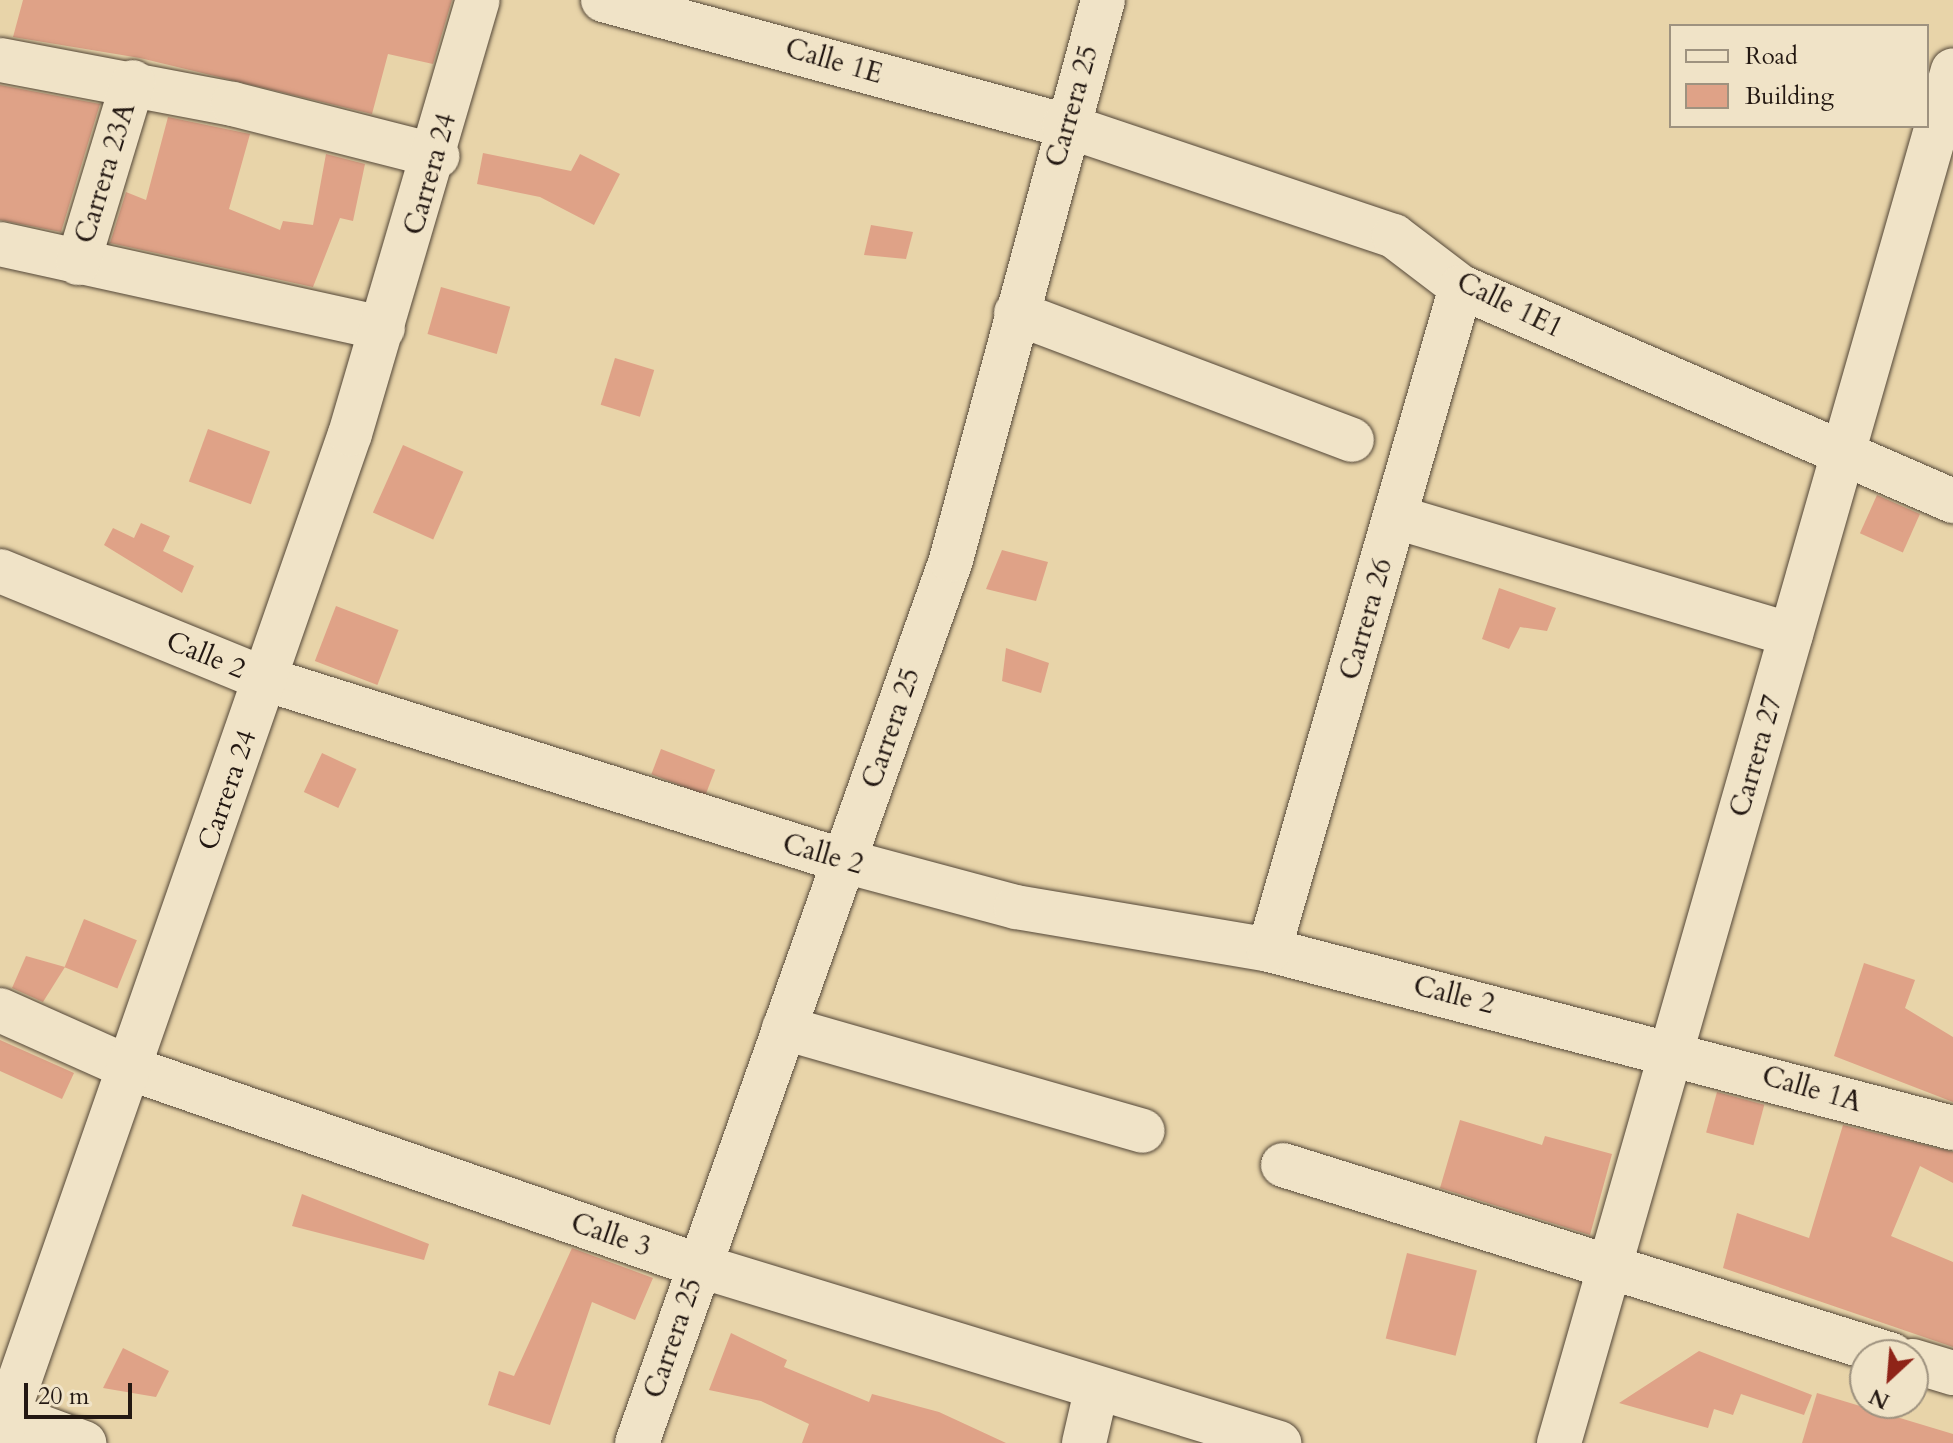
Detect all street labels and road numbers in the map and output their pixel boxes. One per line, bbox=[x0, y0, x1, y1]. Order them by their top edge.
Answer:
street label: Calle 1E bbox=[781, 31, 887, 91]
street label: Carrera 25 bbox=[1039, 41, 1105, 171]
street label: Carrera 23A bbox=[68, 99, 142, 247]
street label: Carrera 24 bbox=[397, 109, 463, 239]
street label: Calle 1E1 bbox=[1451, 265, 1569, 345]
street label: Carrera 26 bbox=[1333, 554, 1399, 684]
street label: Calle 2 bbox=[162, 624, 250, 686]
street label: Carrera 25 bbox=[855, 663, 927, 793]
street label: Carrera 27 bbox=[1723, 691, 1789, 821]
street label: Carrera 24 bbox=[191, 725, 263, 855]
street label: Calle 2 bbox=[779, 827, 867, 881]
street label: Calle 2 bbox=[1410, 969, 1498, 1021]
street label: Calle 1A bbox=[1758, 1059, 1866, 1119]
street label: Calle 3 bbox=[567, 1206, 655, 1264]
street label: Carrera 25 bbox=[637, 1273, 709, 1403]

